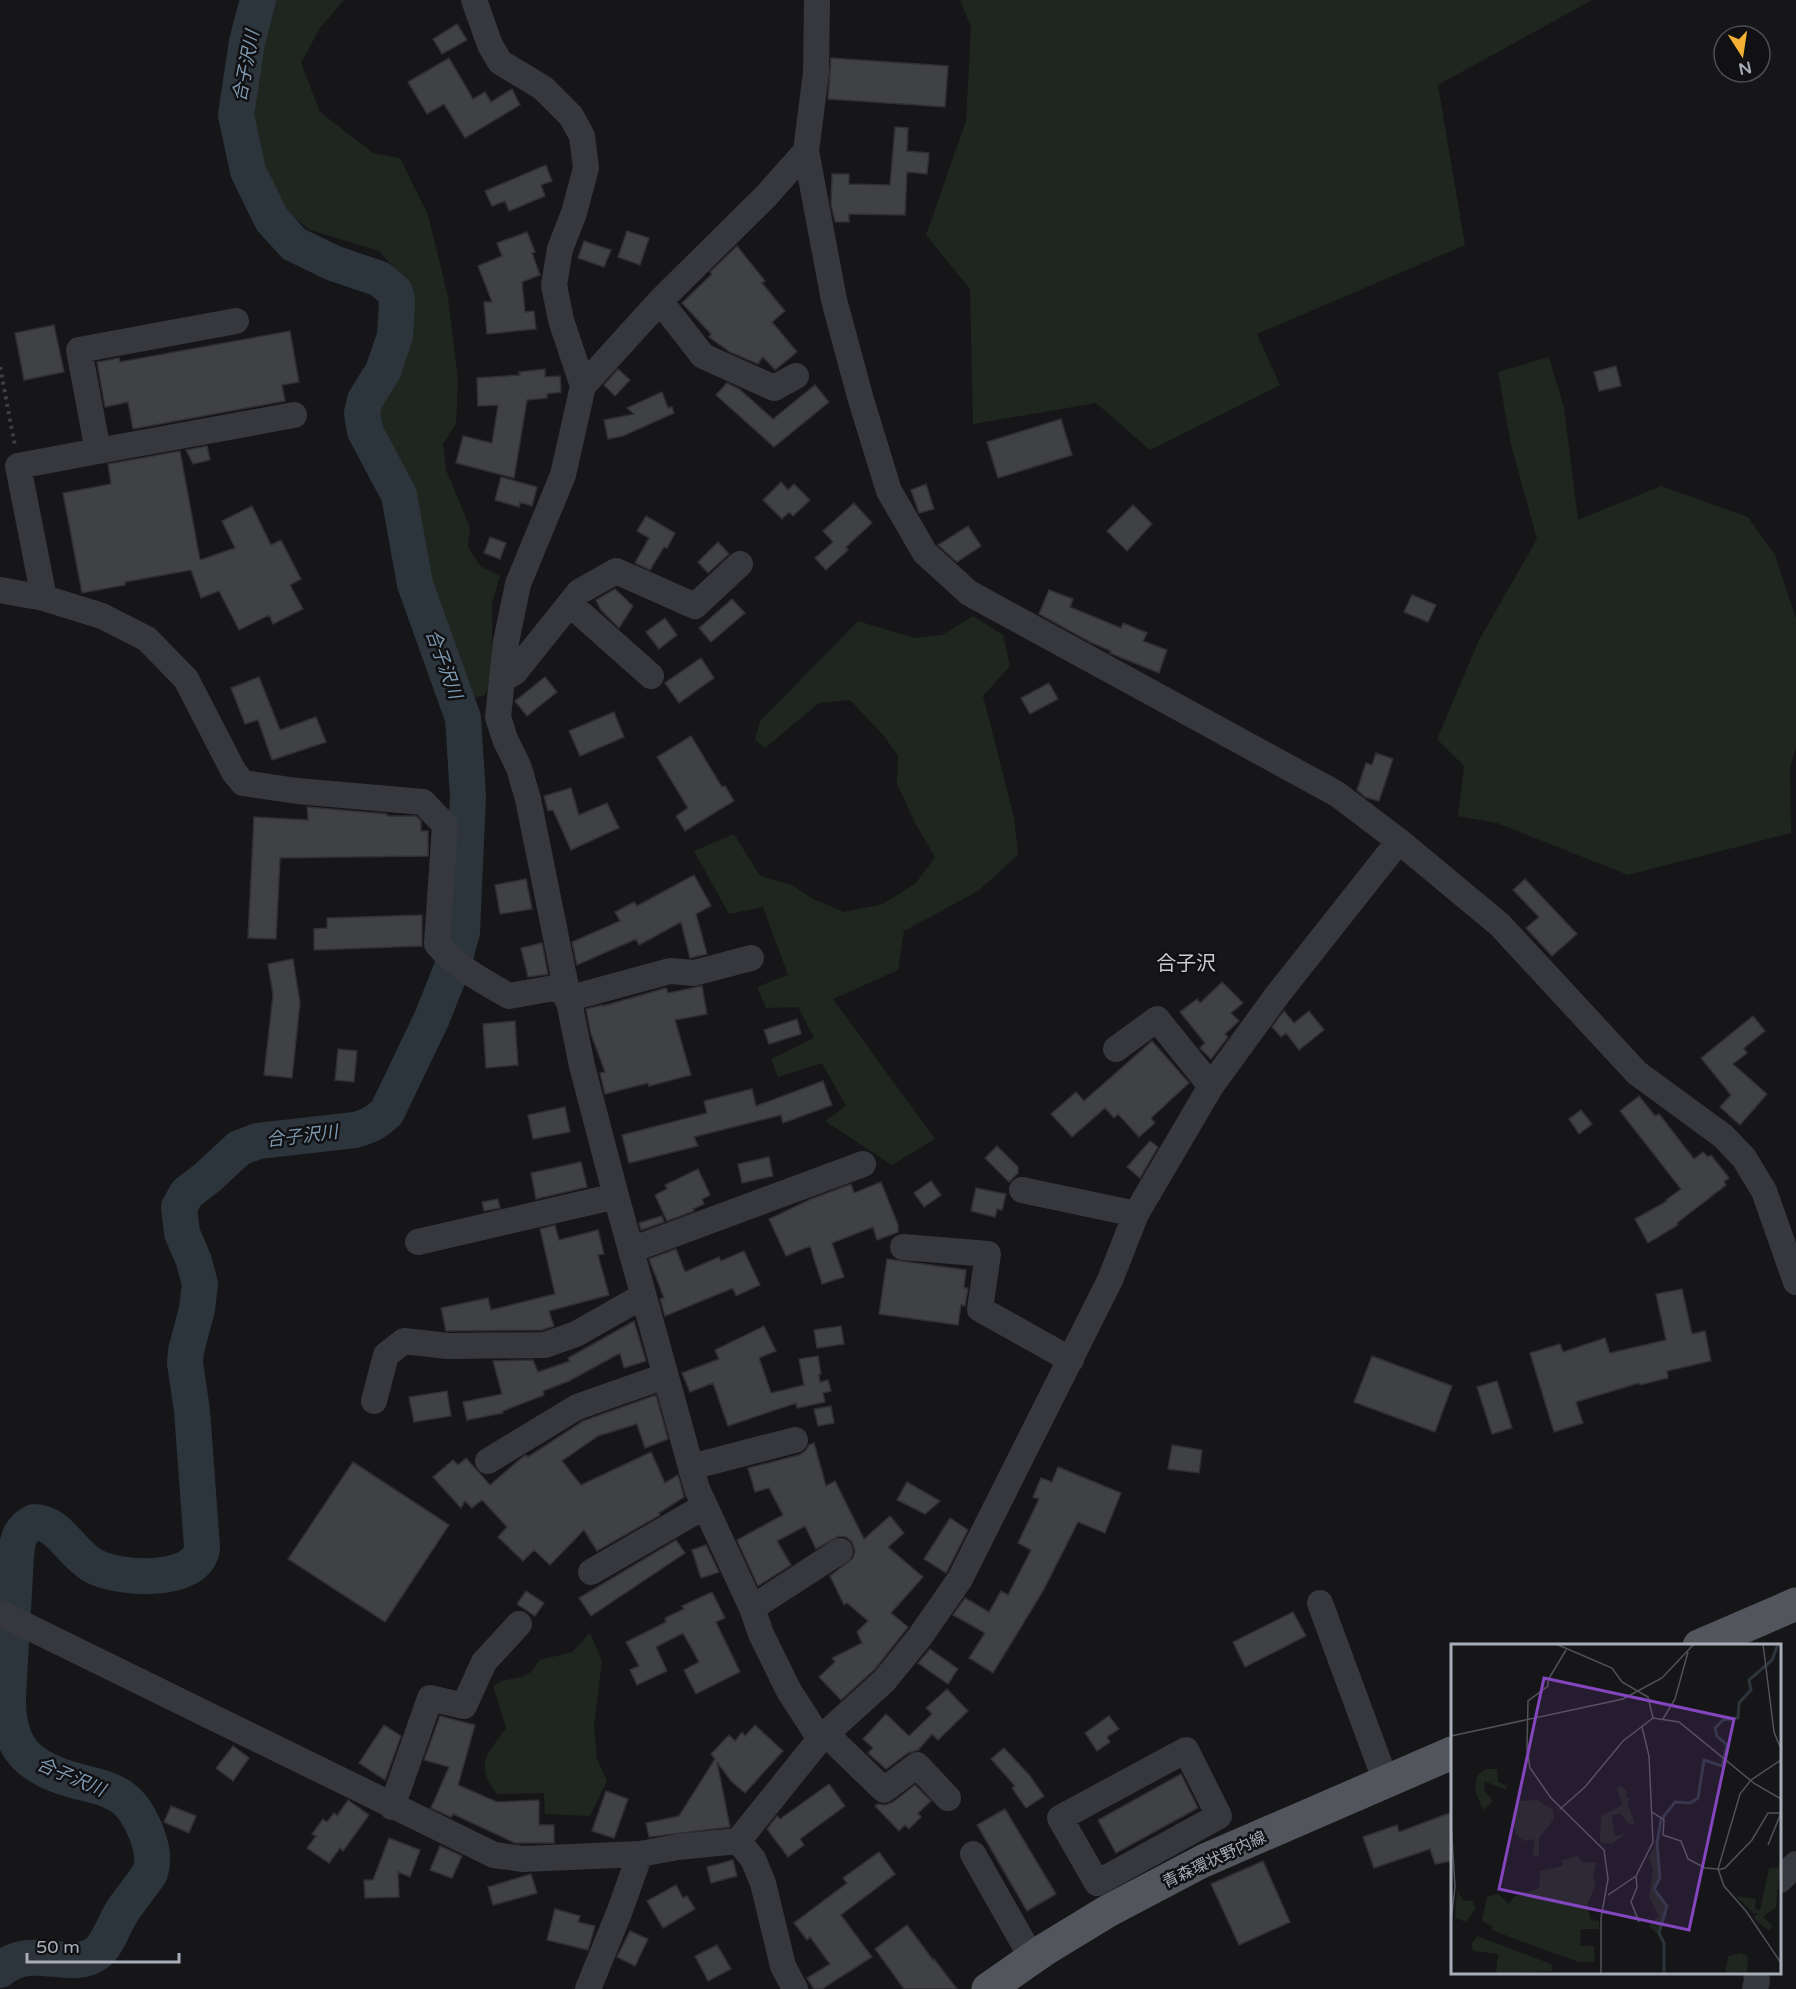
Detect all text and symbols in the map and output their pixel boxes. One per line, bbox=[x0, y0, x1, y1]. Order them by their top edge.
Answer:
north arrow bbox=[1712, 24, 1772, 84]
water label: 合子沢川 bbox=[228, 27, 264, 103]
text: N bbox=[1737, 57, 1753, 79]
water label: 合子沢川 bbox=[421, 626, 467, 703]
district label: 合子沢 bbox=[1156, 952, 1216, 976]
water label: 合子沢川 bbox=[265, 1120, 341, 1151]
inset map bbox=[1451, 1644, 1781, 1974]
water label: 合子沢川 bbox=[34, 1753, 110, 1802]
street label: 青森環状野内線 bbox=[1159, 1827, 1269, 1893]
scale bar bbox=[27, 1926, 178, 1964]
text: 50 m bbox=[36, 1936, 80, 1958]

